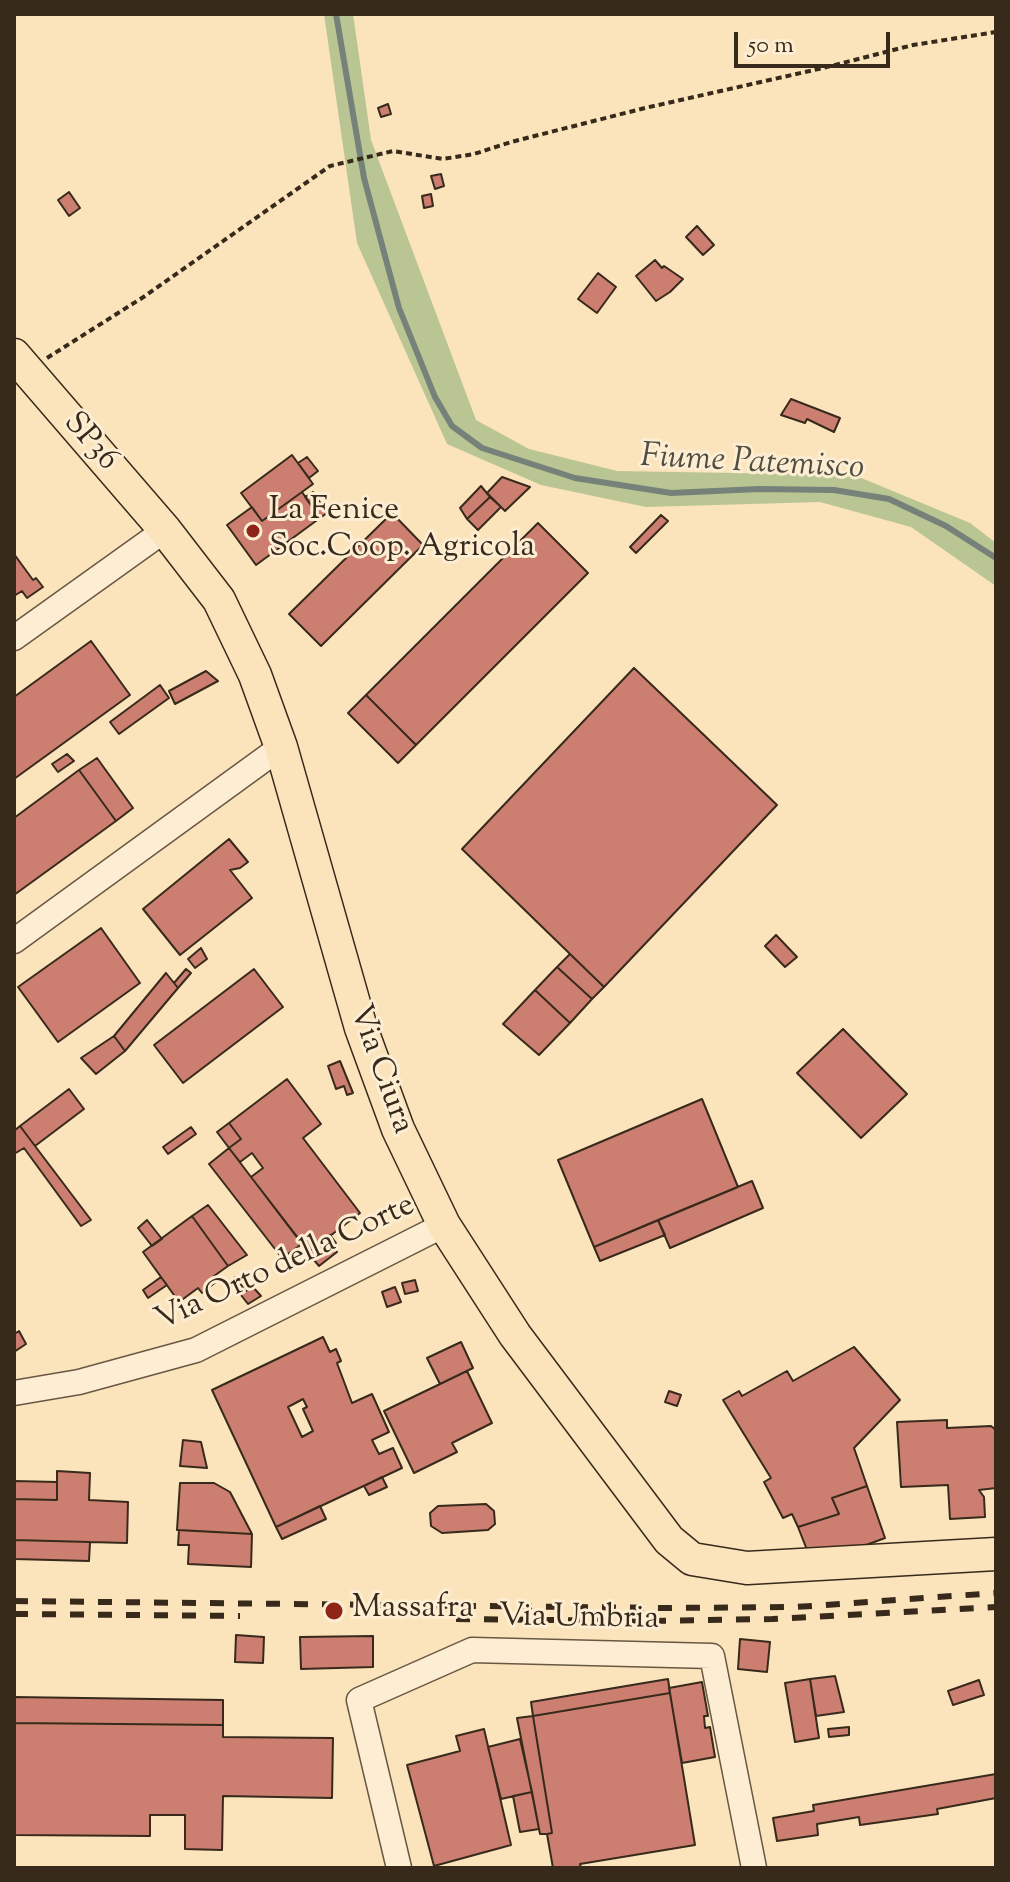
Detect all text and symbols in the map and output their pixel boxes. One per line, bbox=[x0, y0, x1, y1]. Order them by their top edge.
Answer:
scale bar bbox=[738, 16, 894, 66]
text: 50 m bbox=[748, 29, 794, 63]
street label: SP36 bbox=[53, 406, 125, 480]
water label: Fiume Patemisco bbox=[639, 439, 865, 491]
place label: La Fenice Soc.Coop. Agricola bbox=[269, 494, 535, 569]
marker: La Fenice Soc.Coop. Agricola bbox=[244, 522, 262, 540]
street label: Via Ciura bbox=[338, 1000, 420, 1140]
street label: Via Orto della Corte bbox=[150, 1188, 422, 1342]
place label: Massafra bbox=[352, 1592, 474, 1630]
street label: Via Umbria bbox=[499, 1599, 659, 1641]
marker: Massafra bbox=[323, 1600, 345, 1622]

